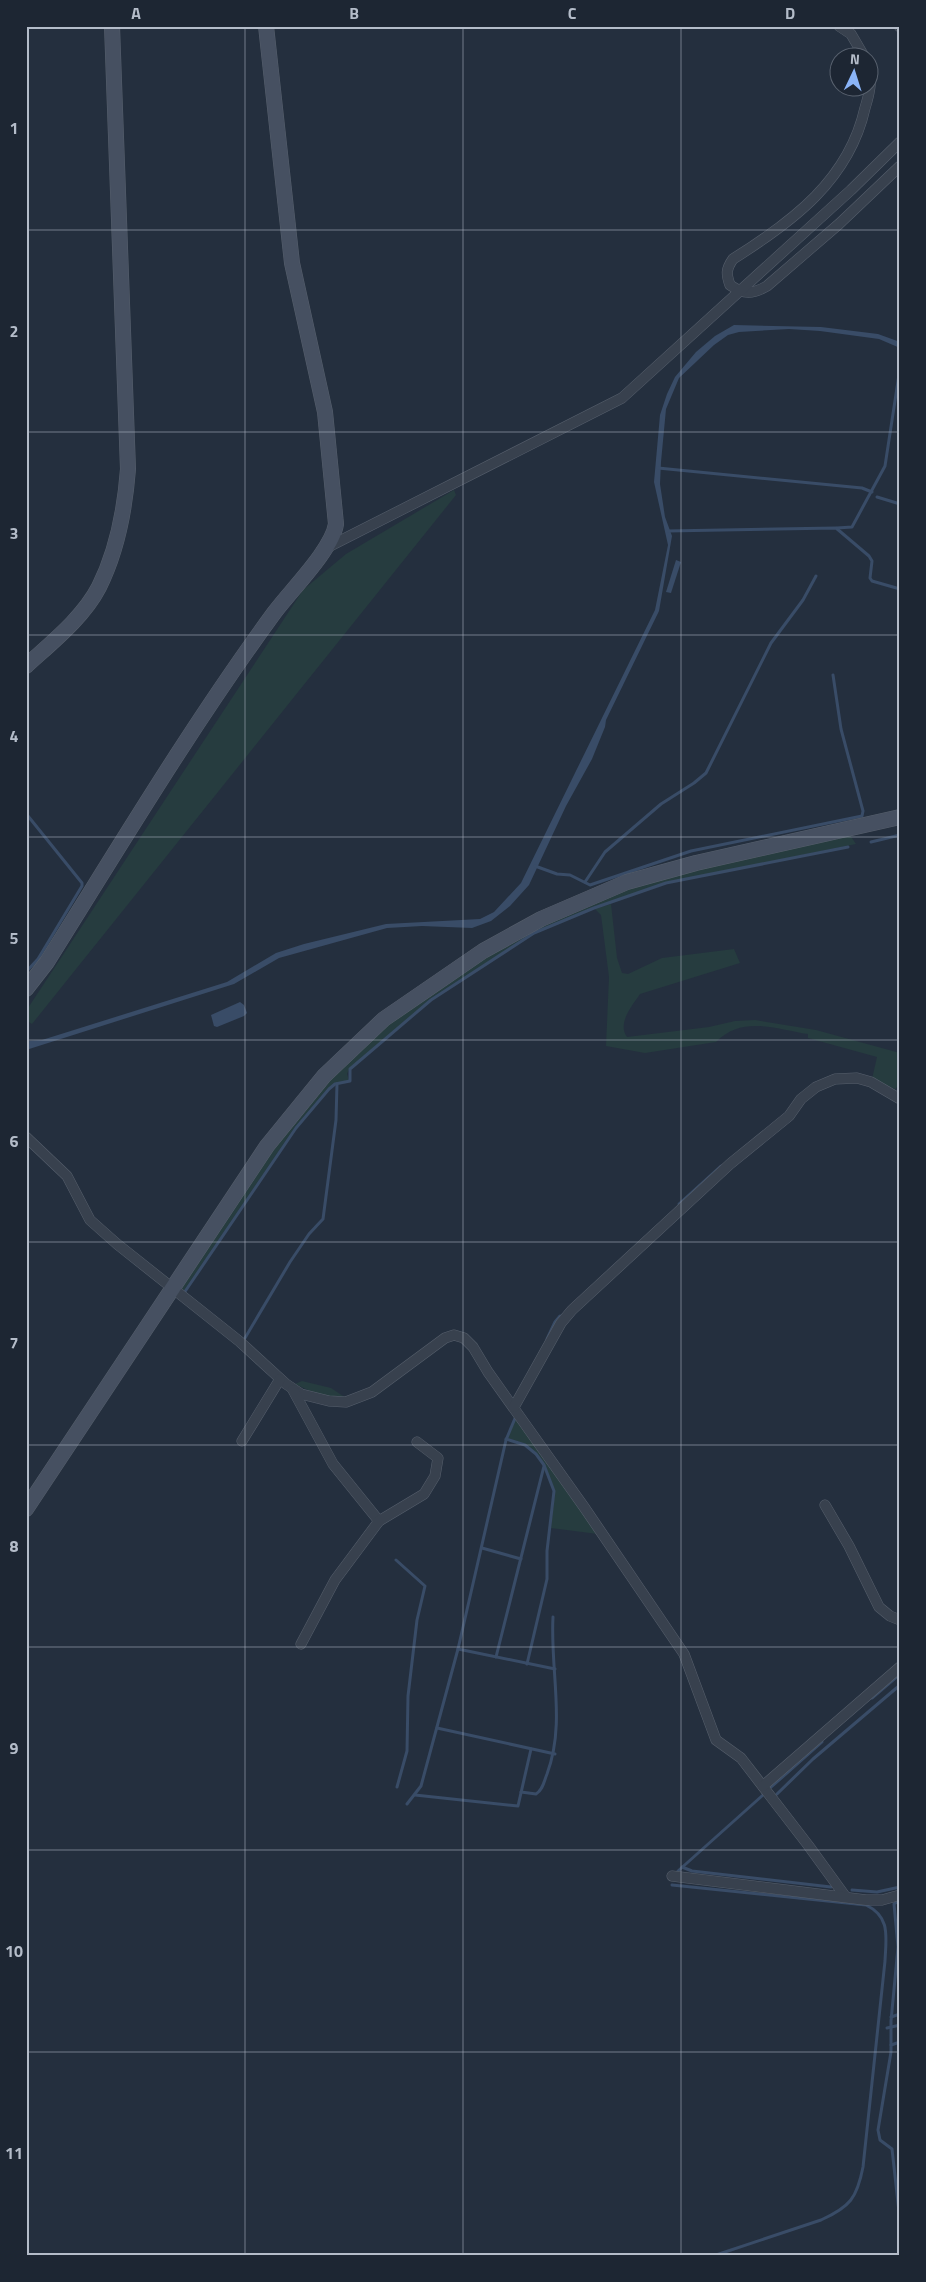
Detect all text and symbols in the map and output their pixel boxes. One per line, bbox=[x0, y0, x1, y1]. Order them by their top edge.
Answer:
text: A bbox=[131, 1, 141, 25]
text: B bbox=[349, 1, 359, 25]
text: C bbox=[568, 1, 577, 25]
text: D bbox=[785, 1, 795, 25]
north arrow bbox=[828, 48, 878, 98]
text: N bbox=[849, 48, 861, 69]
text: 1 bbox=[10, 116, 18, 140]
text: 2 bbox=[10, 319, 18, 343]
text: 3 bbox=[10, 521, 18, 545]
text: 4 bbox=[10, 724, 19, 748]
text: 5 bbox=[10, 926, 19, 950]
text: 6 bbox=[10, 1129, 19, 1153]
text: 7 bbox=[10, 1331, 18, 1355]
text: 8 bbox=[10, 1534, 19, 1558]
text: 9 bbox=[10, 1736, 19, 1760]
text: 10 bbox=[5, 1939, 23, 1963]
text: 11 bbox=[5, 2141, 23, 2165]

